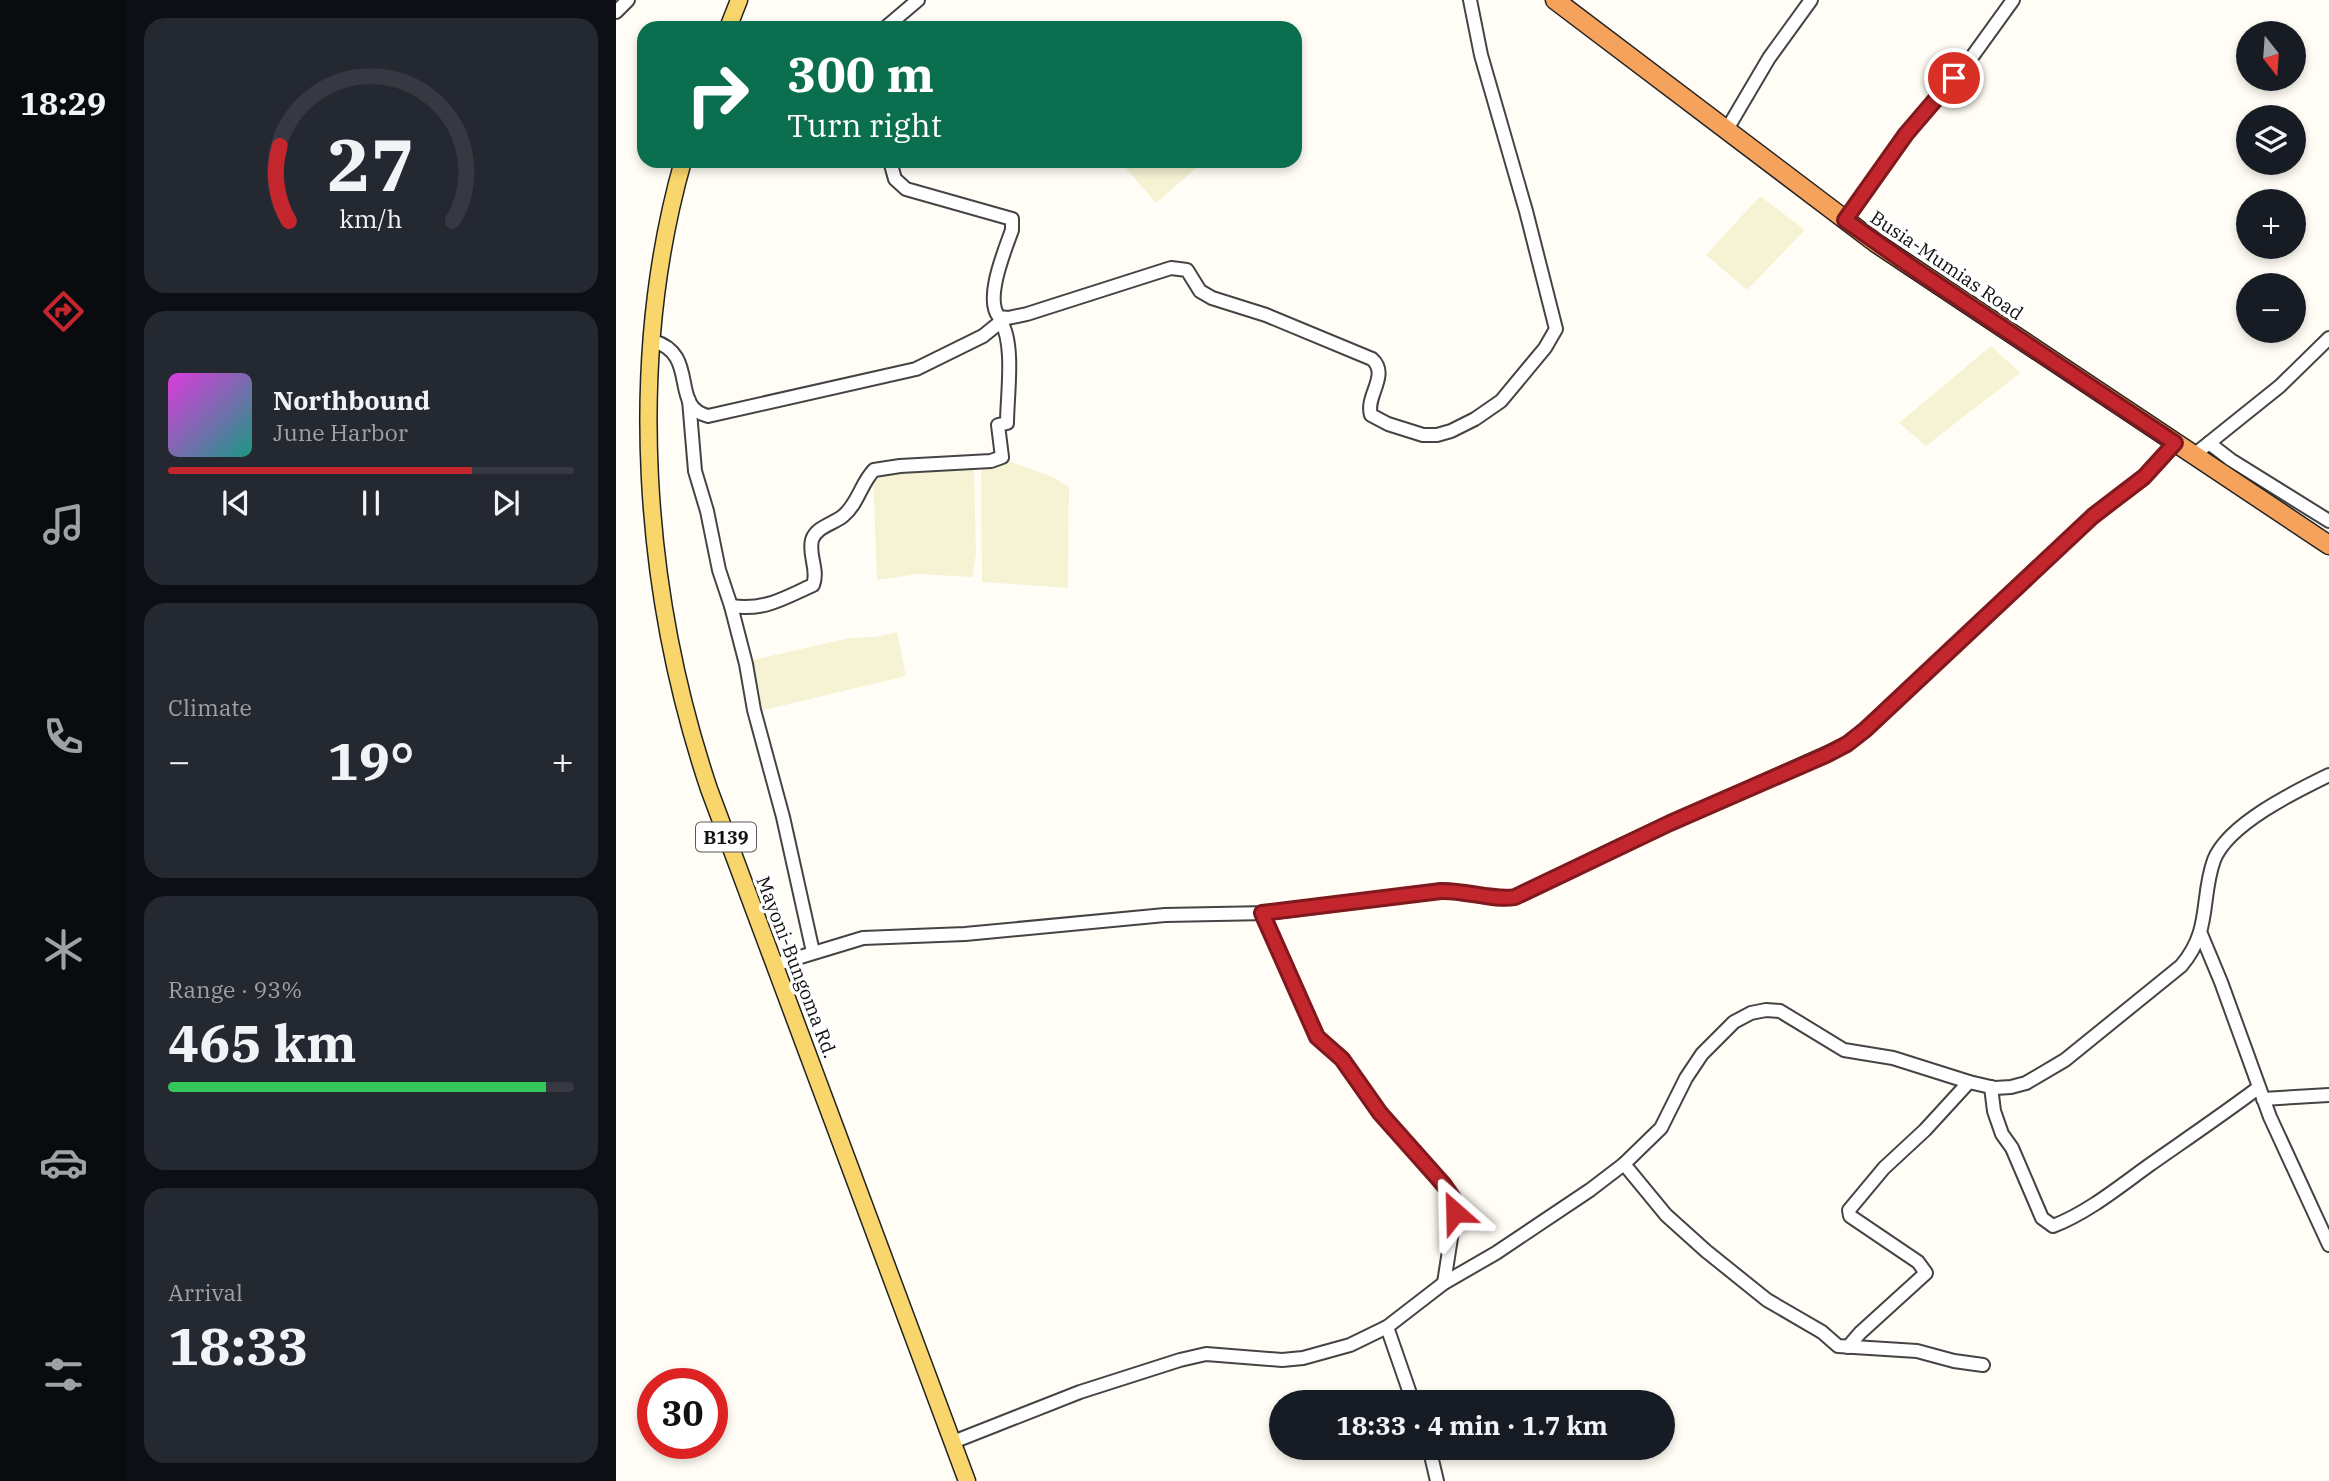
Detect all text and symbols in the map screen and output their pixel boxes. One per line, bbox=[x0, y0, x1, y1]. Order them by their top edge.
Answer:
north arrow bbox=[2236, 21, 2306, 91]
map controls bbox=[2236, 21, 2306, 343]
text: 300 m bbox=[787, 42, 934, 105]
pin bbox=[1924, 48, 1984, 108]
icon: right bbox=[672, 49, 763, 140]
icon: arrive bbox=[1935, 59, 1973, 97]
text: 18:29 bbox=[20, 82, 106, 124]
text: Turn right bbox=[787, 104, 942, 146]
button: layers bbox=[2236, 105, 2306, 175]
text: 27 bbox=[327, 117, 415, 212]
button: + bbox=[2236, 189, 2306, 259]
text: km/h bbox=[339, 202, 403, 235]
street label: Busia-Mumias Road bbox=[1866, 205, 2028, 325]
button: − bbox=[2236, 273, 2306, 343]
icon: directions bbox=[39, 287, 88, 336]
text: Northbound bbox=[273, 383, 430, 417]
text: June Harbor bbox=[273, 417, 408, 447]
icon: previous bbox=[217, 484, 255, 522]
icon: pause bbox=[352, 484, 390, 522]
icon: next bbox=[487, 484, 525, 522]
icon: music bbox=[39, 500, 88, 549]
text: Climate bbox=[168, 692, 252, 722]
icon: phone bbox=[39, 712, 88, 761]
text: 19° bbox=[328, 727, 414, 794]
text: − bbox=[168, 736, 191, 785]
text: + bbox=[551, 736, 574, 785]
road number: B139 bbox=[696, 822, 756, 852]
street label: Mayoni-Bungoma Rd. bbox=[751, 873, 843, 1061]
icon: climate bbox=[39, 925, 88, 974]
text: Range · 93% bbox=[168, 974, 302, 1004]
text: 465 km bbox=[168, 1009, 357, 1076]
icon: car bbox=[39, 1138, 88, 1187]
position arrow bbox=[1418, 1175, 1492, 1249]
text: Arrival bbox=[168, 1277, 243, 1307]
text: 18:33 bbox=[168, 1312, 309, 1379]
icon: filters bbox=[39, 1350, 88, 1399]
speed limit sign: 30 bbox=[637, 1368, 728, 1459]
text: 18:33 · 4 min · 1.7 km bbox=[1336, 1408, 1608, 1442]

